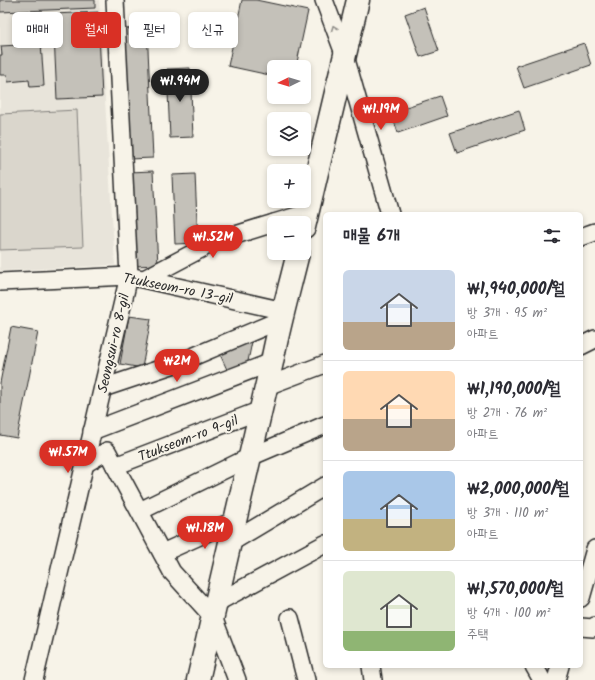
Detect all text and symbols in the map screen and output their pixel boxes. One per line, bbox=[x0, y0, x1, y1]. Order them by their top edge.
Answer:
chip: 매매 bbox=[12, 12, 63, 48]
chip: 월세 bbox=[71, 12, 121, 48]
chip: 필터 bbox=[129, 12, 180, 48]
chip: 신규 bbox=[188, 12, 238, 48]
one-way arrow bbox=[331, 24, 339, 31]
north arrow bbox=[267, 60, 311, 104]
map controls bbox=[267, 60, 311, 260]
pin: ₩1.94M bbox=[147, 69, 213, 103]
text: ₩1.94M bbox=[160, 71, 200, 92]
pin: ₩1.19M bbox=[348, 97, 414, 131]
text: ₩1.19M bbox=[362, 99, 400, 120]
button: layers bbox=[267, 112, 311, 156]
button: + bbox=[267, 164, 311, 208]
button: − bbox=[267, 216, 311, 260]
text: 매물 6개 bbox=[343, 223, 400, 250]
pin: ₩1.52M bbox=[180, 225, 246, 259]
icon: filters bbox=[541, 225, 563, 247]
text: ₩1.52M bbox=[193, 227, 233, 248]
street label: Ttukseom-ro 13-gil bbox=[121, 268, 235, 310]
text: ₩1,940,000/월 bbox=[467, 276, 565, 303]
icon: home bbox=[375, 286, 423, 334]
street label: Seongsui-ro 8-gil bbox=[92, 291, 136, 395]
text: 방 3개 · 95 m² bbox=[467, 303, 547, 324]
text: 아파트 bbox=[467, 324, 498, 345]
pin: ₩2M bbox=[158, 349, 196, 383]
text: ₩2M bbox=[163, 351, 191, 372]
text: ₩1,190,000/월 bbox=[467, 376, 561, 403]
icon: home bbox=[375, 387, 423, 435]
text: 방 2개 · 76 m² bbox=[467, 403, 547, 424]
street label: Ttukseom-ro 9-gil bbox=[135, 410, 242, 468]
text: 아파트 bbox=[467, 424, 498, 445]
pin: ₩1.57M bbox=[35, 440, 101, 474]
text: ₩1.57M bbox=[48, 442, 88, 463]
text: ₩2,000,000/월 bbox=[467, 476, 569, 503]
icon: home bbox=[375, 487, 423, 535]
text: 방 3개 · 110 m² bbox=[467, 503, 548, 524]
pin: ₩1.18M bbox=[172, 516, 238, 550]
text: ₩1.18M bbox=[186, 518, 224, 539]
text: 아파트 bbox=[467, 524, 498, 545]
text: ₩1,570,000/월 bbox=[467, 576, 564, 603]
icon: home bbox=[375, 587, 423, 635]
text: 방 4개 · 100 m² bbox=[467, 603, 550, 624]
text: 주택 bbox=[467, 624, 488, 645]

